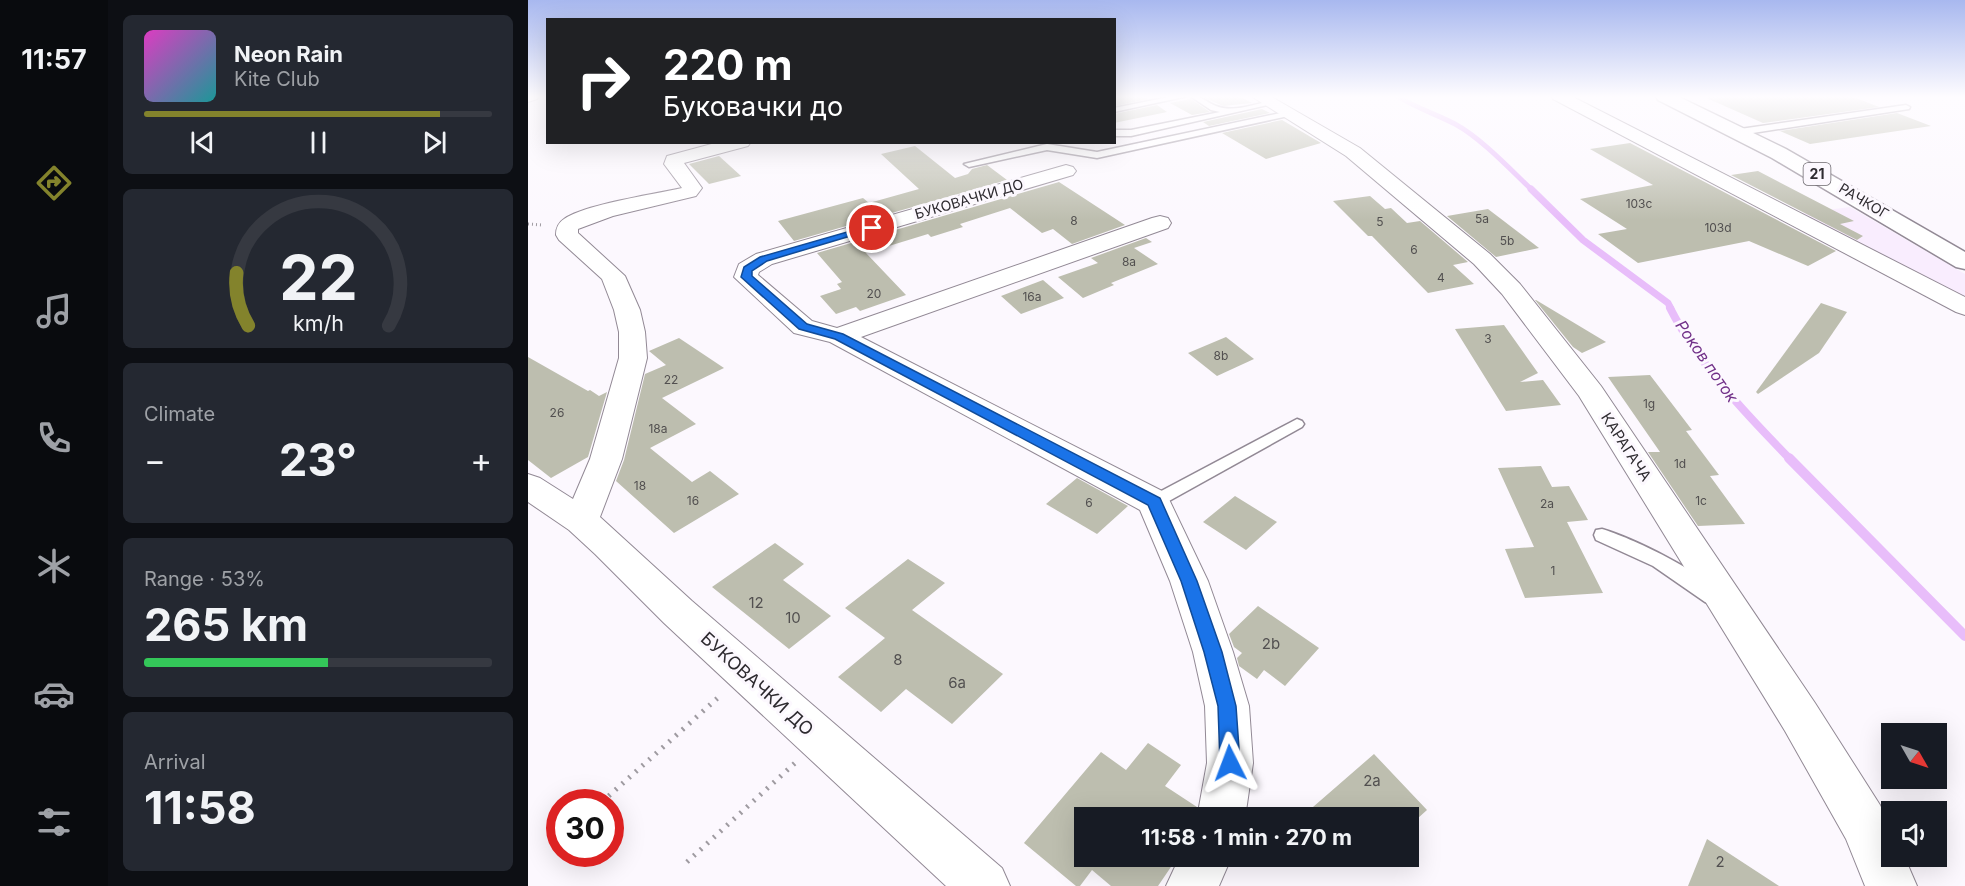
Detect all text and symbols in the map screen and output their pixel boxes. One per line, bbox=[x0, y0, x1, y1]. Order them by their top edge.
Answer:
text: 220 m bbox=[663, 39, 793, 90]
text: Neon Rain bbox=[234, 41, 343, 67]
icon: right bbox=[564, 42, 642, 120]
text: 11:57 bbox=[21, 43, 87, 76]
text: Kite Club bbox=[234, 67, 320, 91]
text: Буковачки до bbox=[663, 90, 843, 123]
icon: previous bbox=[186, 126, 219, 159]
icon: pause bbox=[302, 126, 335, 159]
icon: next bbox=[418, 126, 451, 159]
icon: directions bbox=[33, 162, 75, 204]
road number: 21 bbox=[1804, 163, 1830, 185]
street label: БУКОВАЧКИ ДО bbox=[913, 175, 1025, 222]
street label: РАЧКОГ bbox=[1836, 179, 1892, 222]
house number: 103c bbox=[1626, 196, 1653, 211]
pin bbox=[846, 202, 897, 253]
icon: arrive bbox=[855, 211, 888, 244]
house number: 5a bbox=[1475, 211, 1489, 226]
house number: 8 bbox=[1070, 213, 1078, 228]
house number: 5 bbox=[1376, 214, 1384, 229]
house number: 103d bbox=[1704, 220, 1732, 235]
house number: 5b bbox=[1500, 233, 1514, 248]
text: 22 bbox=[279, 240, 357, 315]
house number: 6 bbox=[1410, 242, 1418, 257]
house number: 8a bbox=[1122, 254, 1136, 269]
house number: 4 bbox=[1437, 270, 1445, 285]
house number: 20 bbox=[867, 286, 881, 301]
house number: 16a bbox=[1022, 289, 1042, 304]
icon: music bbox=[33, 290, 75, 332]
text: km/h bbox=[293, 310, 343, 336]
water label: Роков поток bbox=[1671, 316, 1743, 407]
house number: 3 bbox=[1484, 331, 1492, 346]
house number: 8b bbox=[1214, 348, 1228, 363]
house number: 22 bbox=[664, 372, 678, 387]
house number: 1g bbox=[1643, 396, 1655, 411]
text: Climate bbox=[144, 402, 215, 426]
house number: 26 bbox=[550, 405, 564, 420]
street label: КАРАГАЧА bbox=[1597, 409, 1656, 485]
icon: phone bbox=[33, 417, 75, 459]
house number: 18a bbox=[648, 421, 668, 436]
text: 23° bbox=[279, 432, 357, 487]
text: − bbox=[144, 440, 166, 480]
text: + bbox=[470, 440, 492, 480]
house number: 1d bbox=[1674, 456, 1686, 471]
house number: 18 bbox=[634, 478, 646, 493]
house number: 16 bbox=[687, 493, 699, 508]
house number: 1c bbox=[1695, 493, 1707, 508]
house number: 6 bbox=[1085, 495, 1093, 510]
house number: 2a bbox=[1540, 496, 1554, 511]
icon: climate bbox=[33, 545, 75, 587]
house number: 1 bbox=[1551, 563, 1555, 578]
text: Range · 53% bbox=[144, 567, 265, 591]
house number: 12 bbox=[748, 593, 764, 612]
text: 265 km bbox=[144, 597, 308, 652]
house number: 10 bbox=[785, 608, 801, 627]
street label: БУКОВАЧКИ ДО bbox=[697, 628, 818, 740]
house number: 2b bbox=[1262, 634, 1280, 653]
house number: 8 bbox=[893, 650, 903, 669]
icon: car bbox=[33, 673, 75, 715]
house number: 6a bbox=[948, 673, 966, 692]
north arrow bbox=[1881, 723, 1947, 789]
map controls bbox=[1881, 723, 1947, 867]
position arrow bbox=[1198, 731, 1262, 795]
text: Arrival bbox=[144, 750, 206, 774]
house number: 2a bbox=[1363, 771, 1381, 790]
text: 11:58 bbox=[144, 780, 256, 835]
speed limit sign: 30 bbox=[546, 789, 624, 867]
icon: filters bbox=[33, 801, 75, 843]
button: sound bbox=[1881, 801, 1947, 867]
text: 11:58 · 1 min · 270 m bbox=[1141, 824, 1352, 850]
house number: 2 bbox=[1715, 852, 1725, 871]

